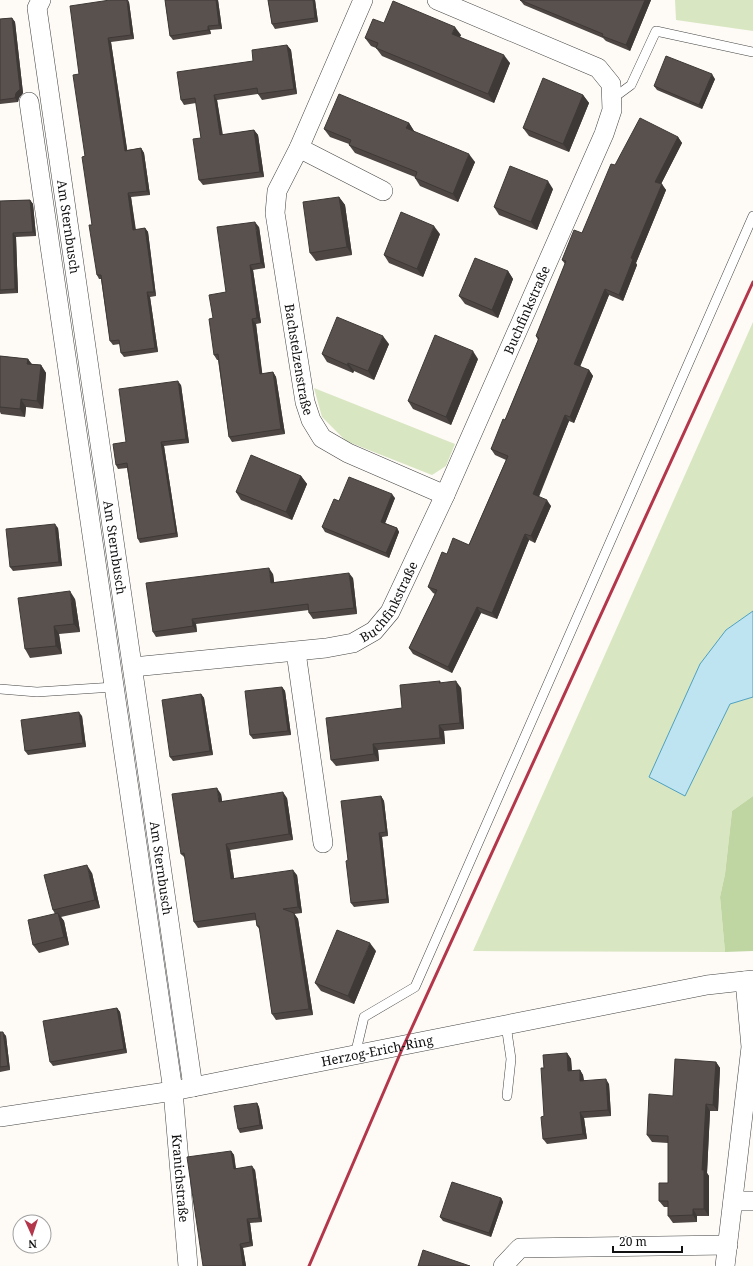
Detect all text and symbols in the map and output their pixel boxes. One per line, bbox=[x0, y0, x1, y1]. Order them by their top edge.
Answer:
street label: Am Sternbusch bbox=[53, 179, 84, 275]
street label: Buchfinkstraße bbox=[499, 263, 554, 357]
street label: Bachstelzenstraße bbox=[281, 302, 318, 418]
street label: Am Sternbusch bbox=[99, 499, 131, 596]
street label: Buchfinkstraße bbox=[356, 558, 422, 646]
street label: Am Sternbusch bbox=[146, 820, 177, 916]
street label: Herzog-Erich-Ring bbox=[320, 1031, 435, 1070]
street label: Kranichstraße bbox=[168, 1133, 193, 1223]
north arrow bbox=[12, 1214, 52, 1254]
scale bar bbox=[613, 1228, 682, 1254]
text: 20 m bbox=[619, 1233, 647, 1250]
text: N bbox=[27, 1237, 37, 1252]

